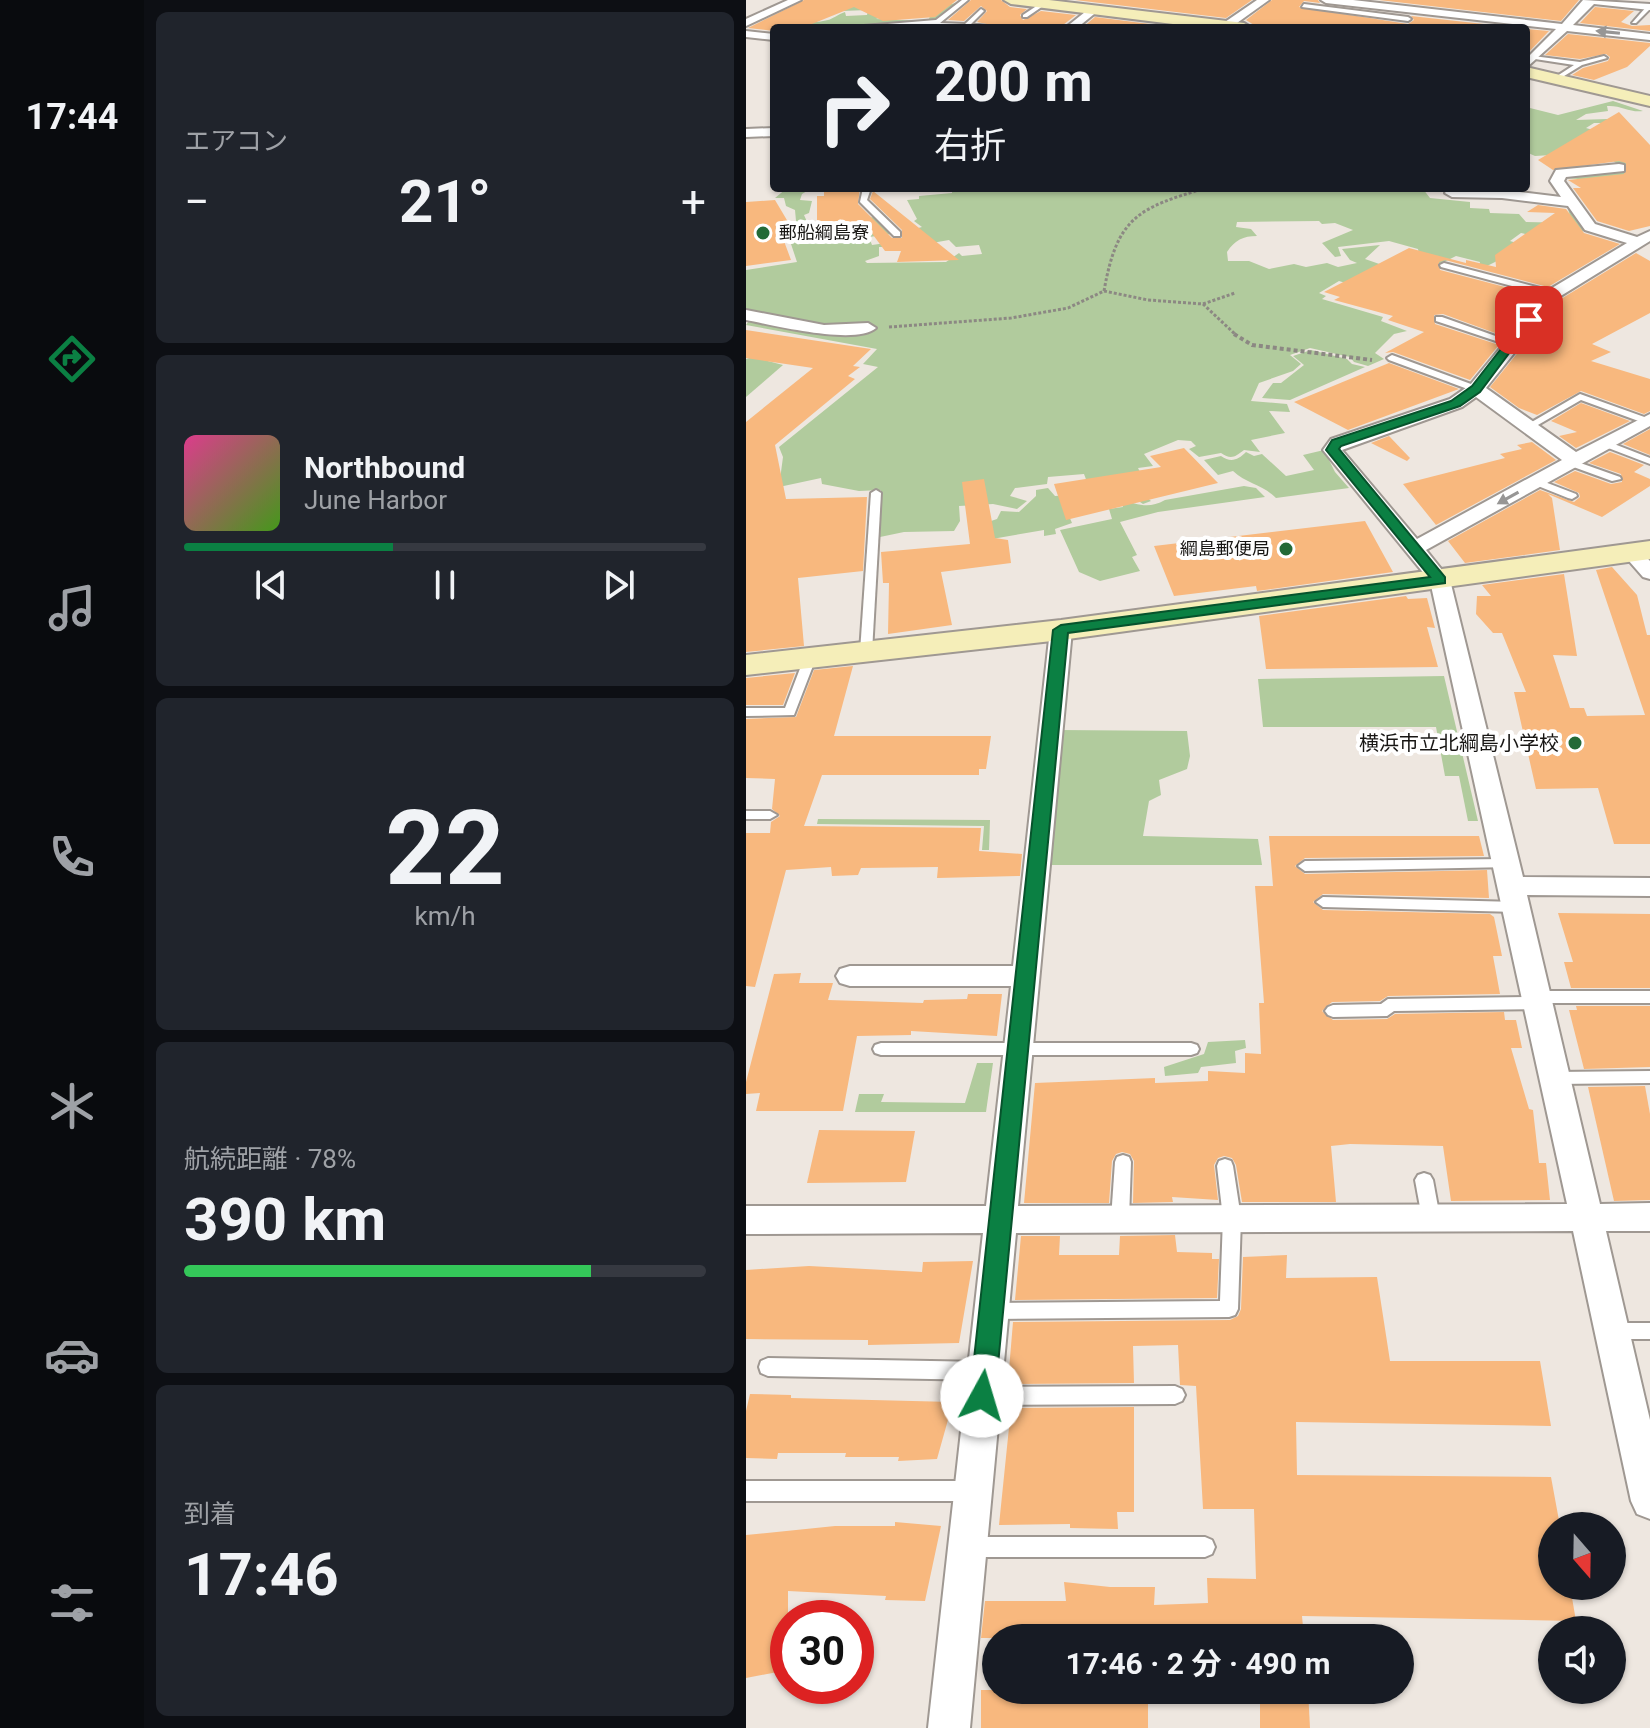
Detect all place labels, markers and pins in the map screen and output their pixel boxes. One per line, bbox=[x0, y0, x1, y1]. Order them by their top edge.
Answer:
place label: 郵船綱島寮 bbox=[779, 222, 869, 243]
marker: 郵船綱島寮 bbox=[754, 224, 772, 242]
pin bbox=[1495, 286, 1563, 354]
place label: 綱島郵便局 bbox=[1180, 538, 1270, 559]
marker: 綱島郵便局 bbox=[1277, 540, 1295, 558]
place label: 横浜市立北綱島小学校 bbox=[1359, 731, 1559, 755]
marker: 横浜市立北綱島小学校 bbox=[1566, 734, 1584, 752]

